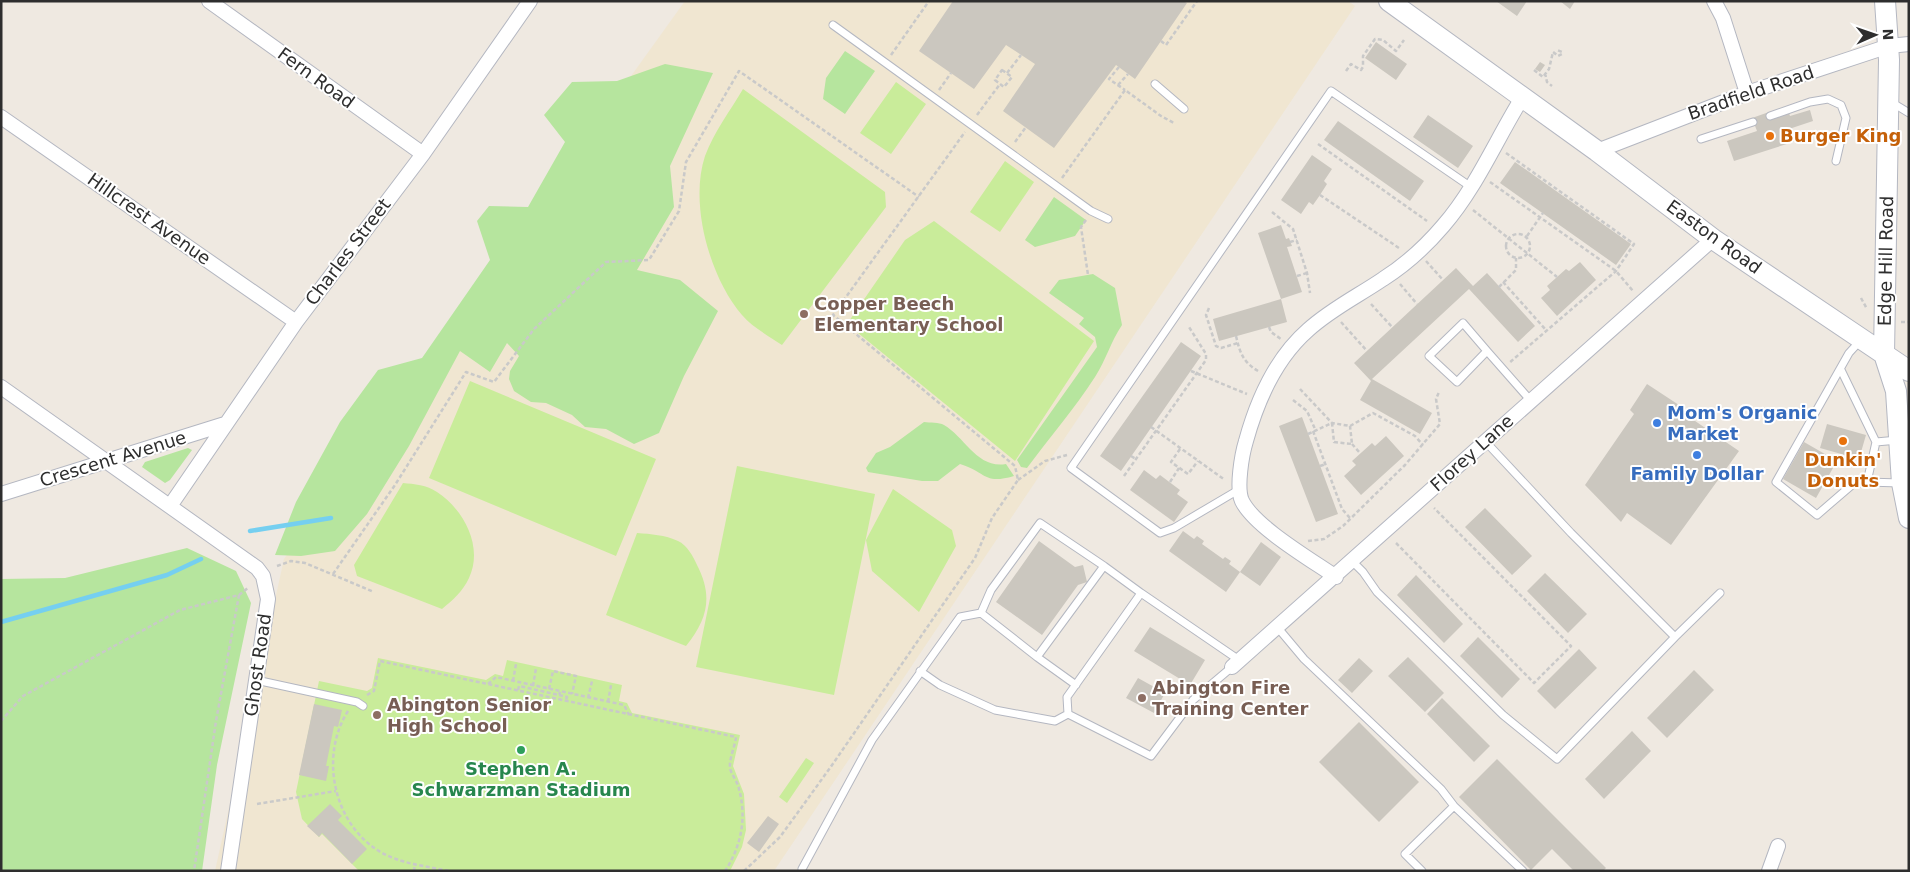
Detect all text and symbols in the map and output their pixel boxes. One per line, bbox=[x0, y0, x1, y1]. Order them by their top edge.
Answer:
north arrow bbox=[1850, 10, 1900, 60]
text: N bbox=[1880, 28, 1896, 41]
street label: Fern Road bbox=[274, 43, 359, 112]
street label: Bradfield Road bbox=[1685, 61, 1817, 124]
place label: Burger King bbox=[1780, 125, 1901, 146]
marker: Burger King bbox=[1764, 130, 1776, 142]
street label: Hillcrest Avenue bbox=[84, 168, 215, 269]
street label: Charles Street bbox=[301, 194, 395, 309]
street label: Easton Road bbox=[1663, 195, 1766, 278]
street label: Edge Hill Road bbox=[1874, 196, 1897, 326]
place label: Copper Beech Elementary School bbox=[814, 293, 1003, 335]
marker: Copper Beech Elementary School bbox=[798, 308, 810, 320]
place label: Mom's Organic Market bbox=[1667, 402, 1817, 444]
street label: Florey Lane bbox=[1426, 410, 1517, 495]
marker: Mom's Organic Market bbox=[1651, 417, 1663, 429]
street label: Crescent Avenue bbox=[37, 426, 189, 491]
marker: Dunkin' Donuts bbox=[1837, 435, 1849, 447]
marker: Family Dollar bbox=[1691, 449, 1703, 461]
place label: Dunkin' Donuts bbox=[1804, 449, 1882, 491]
place label: Family Dollar bbox=[1630, 463, 1764, 484]
street label: Ghost Road bbox=[240, 612, 275, 718]
place label: Abington Fire Training Center bbox=[1152, 677, 1308, 719]
marker: Abington Fire Training Center bbox=[1136, 692, 1148, 704]
place label: Abington Senior High School bbox=[387, 694, 551, 736]
marker: Abington Senior High School bbox=[371, 709, 383, 721]
marker: Stephen A. Schwarzman Stadium bbox=[515, 744, 527, 756]
place label: Stephen A. Schwarzman Stadium bbox=[412, 758, 630, 800]

